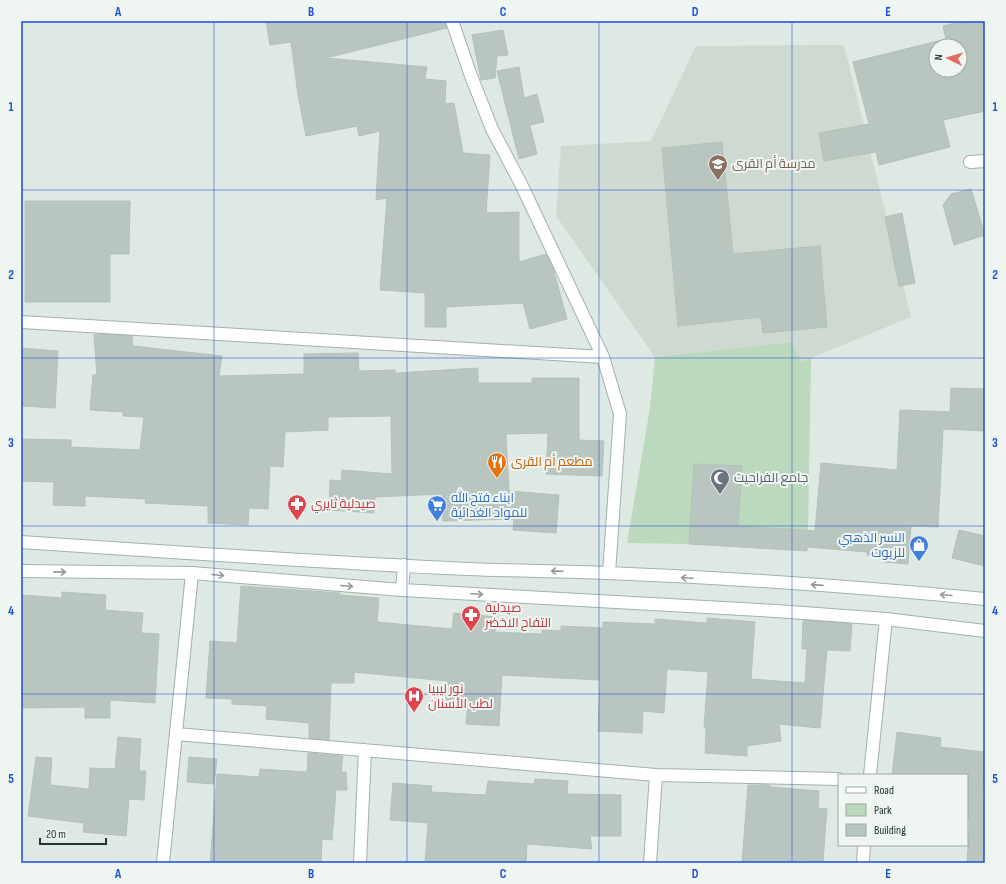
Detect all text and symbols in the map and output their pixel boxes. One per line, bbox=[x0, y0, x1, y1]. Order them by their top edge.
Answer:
text: A bbox=[114, 4, 122, 20]
text: B bbox=[308, 4, 314, 20]
text: C bbox=[500, 4, 507, 20]
text: D bbox=[692, 4, 699, 20]
text: E bbox=[885, 4, 891, 20]
north arrow bbox=[928, 38, 968, 78]
text: N bbox=[932, 54, 945, 61]
text: 1 bbox=[8, 99, 14, 115]
text: 1 bbox=[992, 99, 998, 115]
school or university icon: مدرسة أم القرى bbox=[707, 153, 729, 181]
place label: مدرسة أم القرى bbox=[732, 155, 816, 173]
text: 2 bbox=[8, 267, 14, 283]
text: 2 bbox=[992, 267, 998, 283]
text: 3 bbox=[8, 435, 14, 451]
text: 3 bbox=[992, 435, 998, 451]
restaurant icon: مطعم أم القرى bbox=[486, 451, 508, 479]
place label: مطعم أم القرى bbox=[511, 453, 593, 471]
mosque icon: جامع الفراحيت bbox=[709, 467, 731, 495]
place label: جامع الفراحيت bbox=[734, 470, 808, 486]
place label: ابناء فتح الله للمواد الغدائية bbox=[451, 489, 527, 521]
pharmacy icon: صيدلية ثايري bbox=[286, 493, 308, 521]
supermarket icon: ابناء فتح الله للمواد الغدائية bbox=[426, 494, 448, 522]
place label: صيدلية ثايري bbox=[311, 496, 376, 514]
place label: النسر الذهبي للزيوت bbox=[838, 530, 905, 561]
shop icon: النسر الذهبي للزيوت bbox=[908, 534, 930, 562]
one-way arrow bbox=[53, 568, 66, 576]
one-way arrow bbox=[551, 568, 564, 575]
one-way arrow bbox=[211, 572, 224, 579]
one-way arrow bbox=[681, 574, 694, 581]
one-way arrow bbox=[341, 582, 354, 589]
one-way arrow bbox=[811, 582, 824, 589]
one-way arrow bbox=[470, 591, 483, 598]
one-way arrow bbox=[940, 592, 953, 599]
place label: صيدلية التفاح الاخضر bbox=[484, 600, 551, 631]
text: 4 bbox=[8, 603, 14, 619]
text: 4 bbox=[992, 603, 998, 619]
pharmacy icon: صيدلية التفاح الاخضر bbox=[460, 604, 482, 632]
place label: نور ليبيا لطب الأسنان bbox=[428, 681, 493, 712]
hospital icon: نور ليبيا لطب الأسنان bbox=[403, 685, 425, 713]
text: 5 bbox=[8, 771, 14, 787]
text: 5 bbox=[992, 771, 998, 787]
legend bbox=[838, 774, 968, 846]
text: Road bbox=[874, 783, 894, 798]
text: Park bbox=[874, 803, 892, 818]
scale bar bbox=[40, 820, 106, 846]
text: Building bbox=[874, 823, 906, 838]
text: 20 m bbox=[46, 827, 66, 842]
text: A bbox=[114, 866, 122, 882]
text: B bbox=[308, 866, 314, 882]
text: C bbox=[500, 866, 507, 882]
text: D bbox=[692, 866, 699, 882]
text: E bbox=[885, 866, 891, 882]

